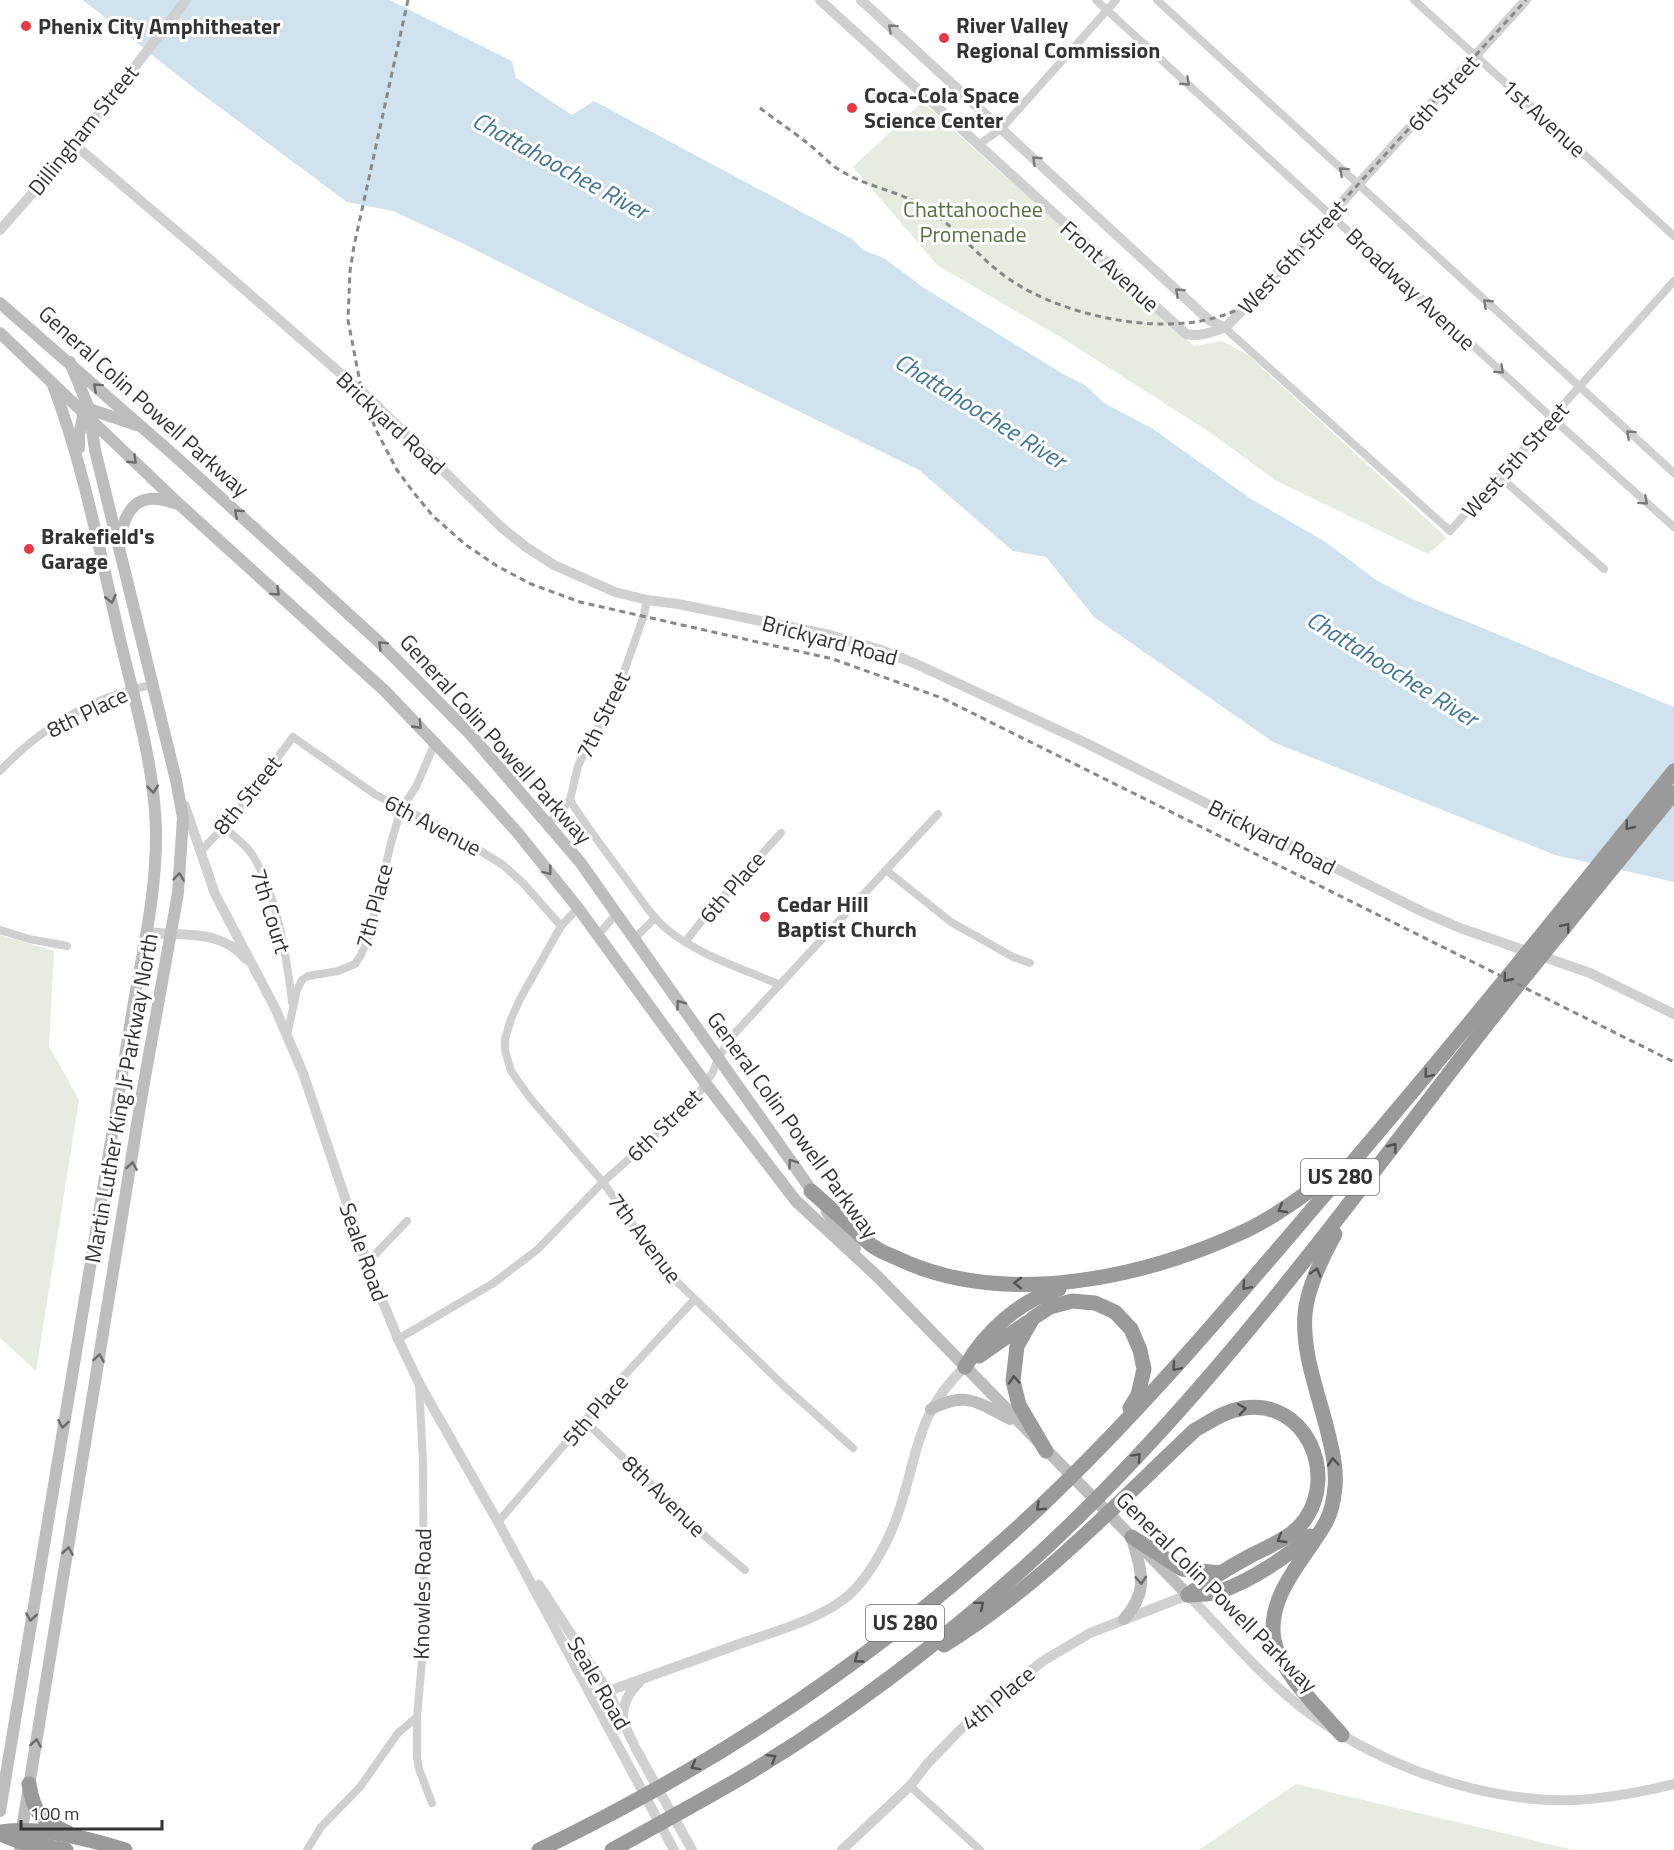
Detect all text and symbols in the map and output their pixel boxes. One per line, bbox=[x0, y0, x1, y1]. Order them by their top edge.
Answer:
place label: River Valley Regional Commission bbox=[956, 8, 1160, 67]
place label: Phenix City Amphitheater bbox=[38, 9, 281, 43]
marker: Phenix City Amphitheater bbox=[19, 19, 33, 33]
one-way arrow bbox=[888, 24, 898, 35]
marker: River Valley Regional Commission bbox=[937, 31, 951, 45]
street label: 6th Street bbox=[1399, 47, 1487, 139]
street label: Dillingham Street bbox=[19, 57, 147, 203]
street label: 1st Avenue bbox=[1494, 71, 1594, 165]
one-way arrow bbox=[1179, 75, 1190, 86]
place label: Coca-Cola Space Science Center bbox=[864, 78, 1019, 137]
marker: Coca-Cola Space Science Center bbox=[845, 101, 859, 115]
water label: Chattahoochee River bbox=[466, 102, 658, 230]
one-way arrow bbox=[1032, 156, 1042, 167]
one-way arrow bbox=[1339, 167, 1350, 178]
park label: Chattahoochee Promenade bbox=[903, 192, 1043, 251]
street label: West 6th Street bbox=[1230, 192, 1355, 322]
street label: Front Avenue bbox=[1053, 212, 1167, 320]
street label: Broadway Avenue bbox=[1338, 220, 1484, 358]
one-way arrow bbox=[1175, 288, 1186, 299]
street label: General Colin Powell Parkway bbox=[31, 297, 257, 505]
one-way arrow bbox=[1483, 299, 1493, 310]
water label: Chattahoochee River bbox=[888, 343, 1076, 479]
street label: Brickyard Road bbox=[329, 363, 453, 483]
one-way arrow bbox=[1493, 363, 1503, 374]
one-way arrow bbox=[94, 383, 104, 394]
street label: West 5th Street bbox=[1453, 394, 1577, 526]
one-way arrow bbox=[1627, 430, 1637, 441]
one-way arrow bbox=[125, 452, 136, 463]
one-way arrow bbox=[1638, 494, 1648, 505]
one-way arrow bbox=[234, 509, 245, 520]
place label: Brakefield's Garage bbox=[41, 519, 155, 578]
marker: Brakefield's Garage bbox=[22, 542, 36, 556]
one-way arrow bbox=[269, 584, 280, 595]
one-way arrow bbox=[104, 594, 117, 604]
water label: Chattahoochee River bbox=[1300, 601, 1488, 737]
street label: Brickyard Road bbox=[758, 606, 902, 674]
street label: General Colin Powell Parkway bbox=[392, 626, 600, 852]
one-way arrow bbox=[378, 641, 389, 652]
street label: 7th Street bbox=[567, 665, 639, 764]
street label: 8th Place bbox=[41, 678, 133, 746]
one-way arrow bbox=[411, 719, 422, 729]
street label: 8th Street bbox=[204, 748, 290, 842]
one-way arrow bbox=[146, 785, 159, 794]
street label: 6th Avenue bbox=[378, 785, 488, 865]
street label: Brickyard Road bbox=[1202, 790, 1342, 884]
one-way arrow bbox=[1626, 819, 1637, 830]
street label: 6th Place bbox=[691, 843, 773, 931]
street label: 7th Place bbox=[346, 860, 402, 952]
street label: 7th Court bbox=[242, 864, 300, 958]
one-way arrow bbox=[540, 864, 551, 875]
one-way arrow bbox=[173, 873, 185, 882]
place label: Cedar Hill Baptist Church bbox=[777, 887, 917, 946]
marker: Cedar Hill Baptist Church bbox=[758, 910, 772, 924]
one-way arrow bbox=[1558, 923, 1569, 934]
street label: Martin Luther King Jr Parkway North bbox=[75, 930, 167, 1266]
one-way arrow bbox=[1503, 971, 1514, 982]
one-way arrow bbox=[676, 999, 687, 1010]
street label: General Colin Powell Parkway bbox=[699, 1004, 887, 1246]
one-way arrow bbox=[1424, 1067, 1435, 1078]
street label: 6th Street bbox=[619, 1080, 710, 1170]
one-way arrow bbox=[1386, 1143, 1397, 1154]
one-way arrow bbox=[788, 1159, 799, 1170]
road number: US 280 bbox=[1301, 1159, 1379, 1195]
one-way arrow bbox=[125, 1161, 137, 1171]
street label: 7th Avenue bbox=[600, 1186, 690, 1290]
street label: Seale Road bbox=[330, 1198, 398, 1306]
one-way arrow bbox=[1278, 1202, 1288, 1213]
one-way arrow bbox=[1309, 1267, 1322, 1277]
one-way arrow bbox=[1013, 1277, 1022, 1289]
one-way arrow bbox=[1242, 1279, 1253, 1290]
one-way arrow bbox=[92, 1353, 104, 1363]
one-way arrow bbox=[1172, 1360, 1183, 1371]
street label: 5th Place bbox=[554, 1366, 636, 1454]
one-way arrow bbox=[1008, 1375, 1021, 1384]
one-way arrow bbox=[1237, 1404, 1246, 1416]
one-way arrow bbox=[58, 1420, 70, 1429]
street label: 8th Avenue bbox=[614, 1447, 714, 1545]
one-way arrow bbox=[1129, 1453, 1140, 1464]
one-way arrow bbox=[1327, 1458, 1340, 1467]
street label: General Colin Powell Parkway bbox=[1108, 1483, 1326, 1701]
one-way arrow bbox=[1036, 1500, 1046, 1511]
street label: Knowles Road bbox=[404, 1528, 440, 1660]
one-way arrow bbox=[1277, 1532, 1287, 1543]
one-way arrow bbox=[61, 1546, 73, 1555]
one-way arrow bbox=[1134, 1576, 1147, 1585]
one-way arrow bbox=[973, 1602, 984, 1613]
road number: US 280 bbox=[866, 1605, 944, 1641]
one-way arrow bbox=[26, 1612, 38, 1621]
street label: Seale Road bbox=[559, 1630, 639, 1736]
one-way arrow bbox=[853, 1652, 864, 1663]
street label: 4th Place bbox=[954, 1657, 1042, 1739]
one-way arrow bbox=[29, 1738, 42, 1748]
one-way arrow bbox=[766, 1753, 776, 1765]
one-way arrow bbox=[691, 1759, 701, 1770]
scale bar bbox=[21, 1793, 162, 1831]
text: 100 m bbox=[30, 1800, 79, 1827]

